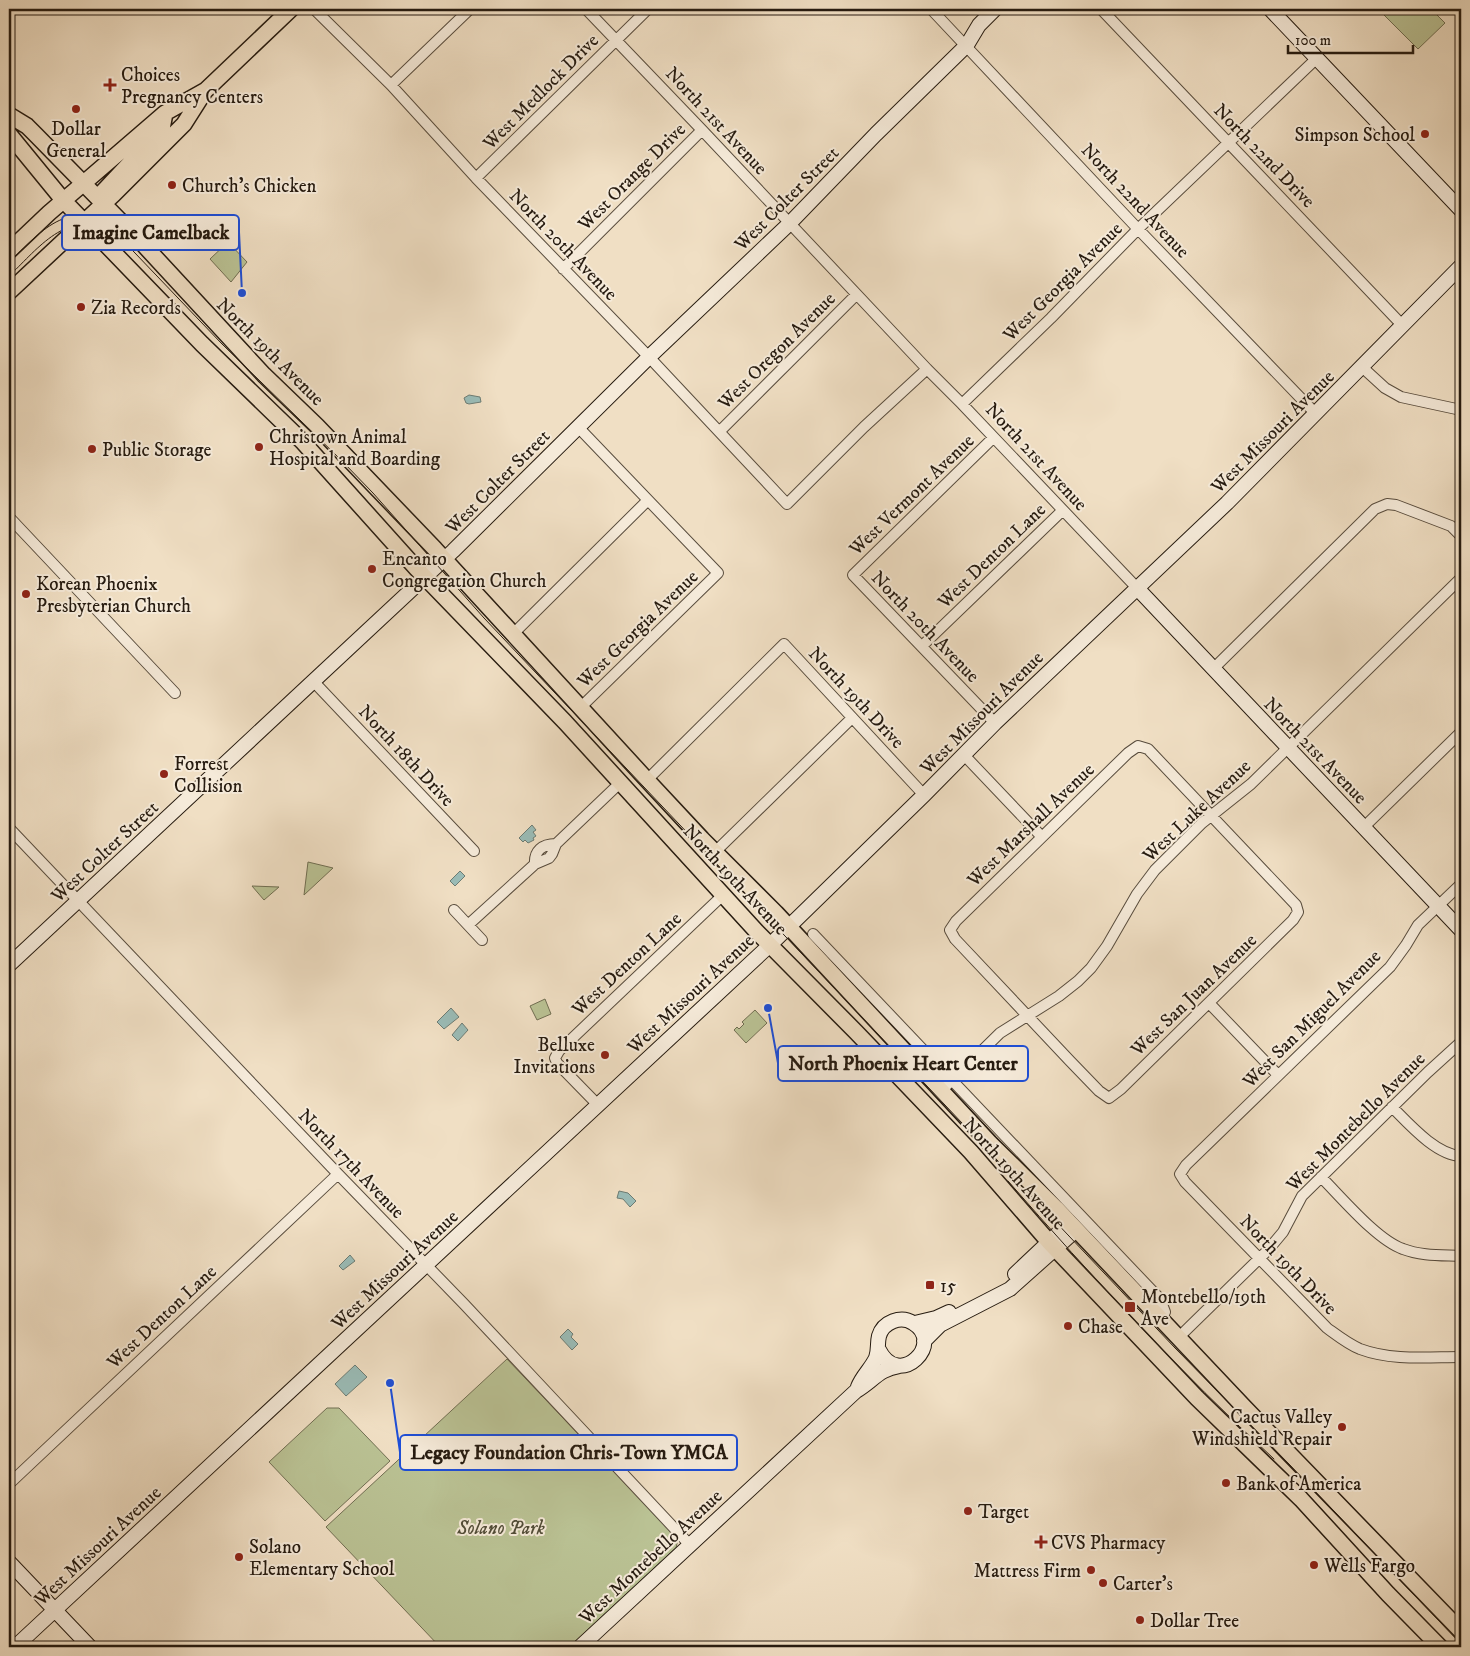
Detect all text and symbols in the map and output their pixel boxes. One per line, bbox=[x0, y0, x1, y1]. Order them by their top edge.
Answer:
scale bar bbox=[1288, 22, 1412, 54]
street label: West Medlock Drive bbox=[478, 29, 604, 155]
text: 100 m bbox=[1295, 31, 1331, 50]
street label: North 21st Avenue bbox=[660, 62, 772, 180]
place label: Choices Pregnancy Centers bbox=[121, 64, 263, 109]
marker: Choices Pregnancy Centers bbox=[103, 78, 117, 92]
street label: North 22nd Drive bbox=[1208, 99, 1320, 213]
marker: Dollar General bbox=[70, 103, 82, 115]
place label: Dollar General bbox=[46, 118, 106, 163]
street label: West Orange Drive bbox=[573, 118, 691, 236]
place label: Simpson School bbox=[1295, 124, 1415, 147]
marker: Simpson School bbox=[1419, 128, 1431, 140]
street label: North 22nd Avenue bbox=[1076, 139, 1194, 263]
street label: West Colter Street bbox=[729, 142, 844, 257]
place label: Church's Chicken bbox=[182, 175, 317, 198]
marker: Church's Chicken bbox=[166, 179, 178, 191]
street label: North 20th Avenue bbox=[504, 185, 622, 306]
callout: Imagine Camelback bbox=[62, 215, 239, 250]
street label: West Georgia Avenue bbox=[998, 218, 1128, 347]
text: Imagine Camelback bbox=[72, 221, 231, 246]
street label: West Oregon Avenue bbox=[713, 287, 841, 415]
street label: North 19th Avenue bbox=[211, 293, 329, 411]
place label: Zia Records bbox=[91, 297, 181, 320]
marker: Zia Records bbox=[75, 301, 87, 313]
street label: West Missouri Avenue bbox=[1206, 365, 1340, 499]
street label: North 21st Avenue bbox=[980, 398, 1092, 516]
street label: West Colter Street bbox=[440, 425, 555, 540]
place label: Christown Animal Hospital and Boarding bbox=[269, 426, 441, 471]
street label: West Vermont Avenue bbox=[844, 429, 979, 561]
place label: Public Storage bbox=[102, 439, 211, 462]
marker: Christown Animal Hospital and Boarding bbox=[253, 441, 265, 453]
marker: Public Storage bbox=[86, 443, 98, 455]
street label: West Denton Lane bbox=[932, 499, 1051, 614]
place label: Encanto Congregation Church bbox=[382, 548, 546, 593]
marker: Encanto Congregation Church bbox=[366, 563, 378, 575]
street label: West Georgia Avenue bbox=[572, 565, 703, 693]
street label: North 20th Avenue bbox=[866, 567, 984, 688]
place label: Korean Phoenix Presbyterian Church bbox=[36, 573, 191, 618]
marker: Korean Phoenix Presbyterian Church bbox=[20, 588, 32, 600]
street label: North 19th Drive bbox=[803, 642, 909, 754]
street label: West Missouri Avenue bbox=[915, 646, 1049, 780]
street label: North 21st Avenue bbox=[1258, 693, 1372, 809]
street label: North 18th Drive bbox=[353, 700, 459, 812]
place label: Forrest Collision bbox=[174, 753, 243, 798]
street label: West Luke Avenue bbox=[1137, 755, 1256, 868]
street label: West Marshall Avenue bbox=[962, 758, 1100, 892]
marker: Forrest Collision bbox=[158, 768, 170, 780]
street label: West Colter Street bbox=[46, 797, 163, 908]
street label: North 19th Avenue bbox=[678, 820, 792, 940]
street label: West Denton Lane bbox=[567, 907, 687, 1021]
street label: West Missouri Avenue bbox=[622, 929, 759, 1059]
street label: West San Juan Avenue bbox=[1126, 929, 1262, 1062]
street label: West San Miguel Avenue bbox=[1237, 945, 1386, 1094]
place label: Belluxe Invitations bbox=[513, 1034, 595, 1079]
callout: North Phoenix Heart Center bbox=[778, 1046, 1028, 1081]
street label: West Montebello Avenue bbox=[1281, 1048, 1430, 1197]
marker: Belluxe Invitations bbox=[599, 1049, 611, 1061]
text: North Phoenix Heart Center bbox=[788, 1052, 1018, 1077]
street label: North 17th Avenue bbox=[293, 1104, 409, 1224]
street label: North 19th Avenue bbox=[958, 1113, 1070, 1235]
street label: West Missouri Avenue bbox=[326, 1205, 463, 1335]
street label: North 19th Drive bbox=[1234, 1210, 1342, 1320]
street label: West Denton Lane bbox=[102, 1260, 222, 1374]
place label: 15 bbox=[940, 1275, 957, 1298]
marker: 15 bbox=[924, 1279, 936, 1291]
place label: Montebello/19th Ave bbox=[1141, 1286, 1266, 1331]
marker: Montebello/19th Ave bbox=[1123, 1300, 1137, 1314]
place label: Chase bbox=[1078, 1316, 1123, 1339]
marker: Chase bbox=[1062, 1320, 1074, 1332]
place label: Cactus Valley Windshield Repair bbox=[1191, 1406, 1333, 1451]
marker: Cactus Valley Windshield Repair bbox=[1336, 1421, 1348, 1433]
callout: Legacy Foundation Chris-Town YMCA bbox=[400, 1435, 737, 1470]
text: Legacy Foundation Chris-Town YMCA bbox=[410, 1441, 729, 1466]
place label: Bank of America bbox=[1236, 1473, 1361, 1496]
marker: Bank of America bbox=[1220, 1477, 1232, 1489]
street label: West Missouri Avenue bbox=[29, 1481, 166, 1611]
street label: West Montebello Avenue bbox=[574, 1485, 727, 1630]
place label: Target bbox=[978, 1501, 1029, 1524]
marker: Target bbox=[962, 1505, 974, 1517]
park label: Solano Park bbox=[456, 1517, 545, 1540]
place label: CVS Pharmacy bbox=[1051, 1532, 1166, 1555]
place label: Solano Elementary School bbox=[249, 1536, 395, 1581]
marker: CVS Pharmacy bbox=[1035, 1536, 1047, 1548]
marker: Solano Elementary School bbox=[233, 1551, 245, 1563]
place label: Wells Fargo bbox=[1323, 1555, 1415, 1578]
marker: Wells Fargo bbox=[1308, 1559, 1320, 1571]
place label: Mattress Firm bbox=[974, 1560, 1081, 1583]
marker: Mattress Firm bbox=[1085, 1564, 1097, 1576]
place label: Carter's bbox=[1113, 1573, 1173, 1596]
marker: Carter's bbox=[1097, 1577, 1109, 1589]
place label: Dollar Tree bbox=[1150, 1610, 1239, 1633]
marker: Dollar Tree bbox=[1134, 1614, 1146, 1626]

